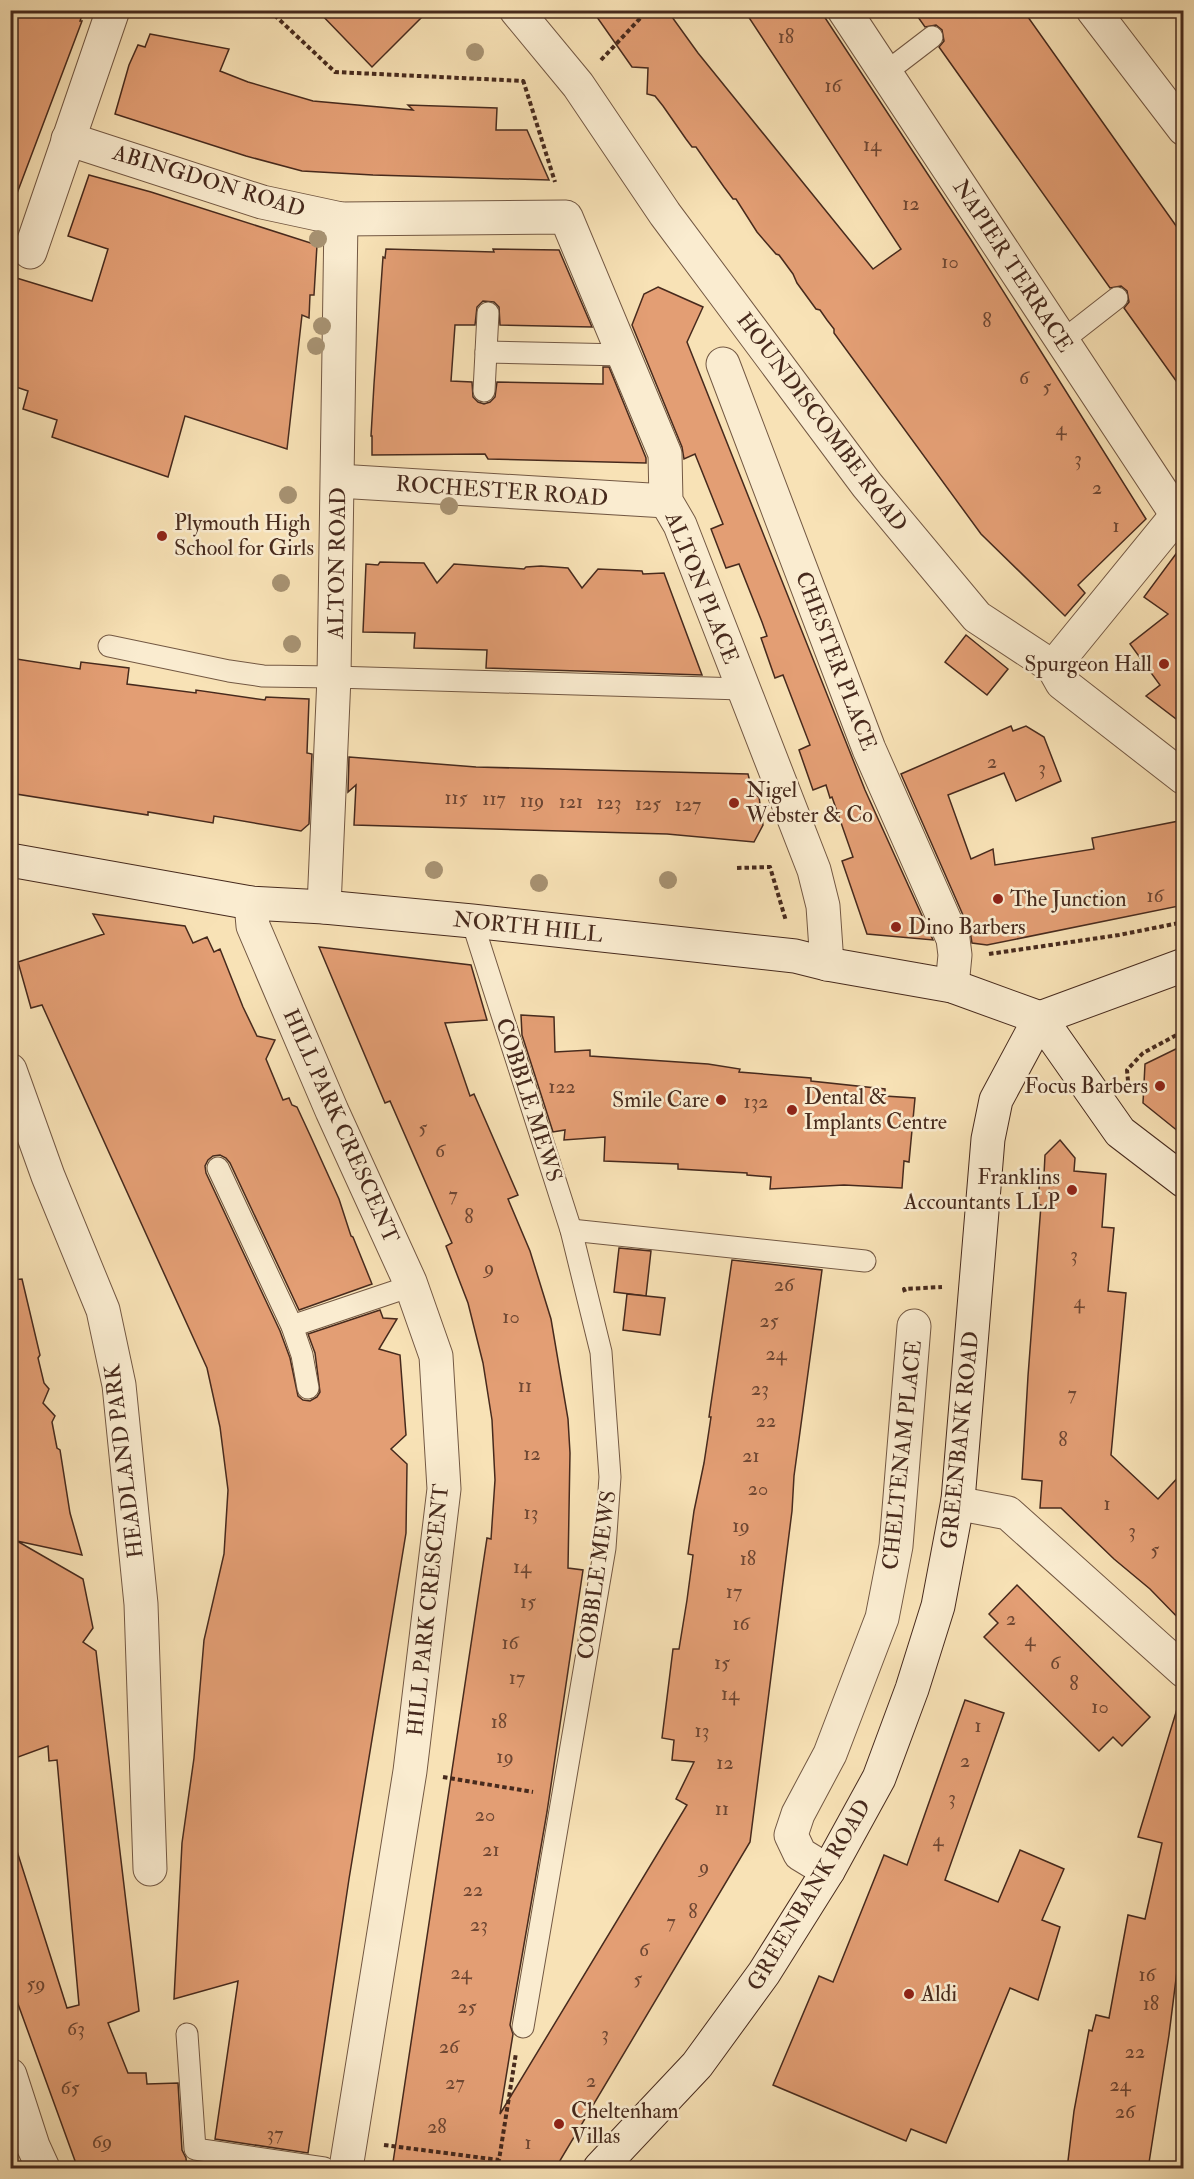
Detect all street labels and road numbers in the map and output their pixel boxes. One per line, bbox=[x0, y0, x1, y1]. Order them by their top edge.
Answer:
street label: ABINGDON ROAD bbox=[108, 138, 309, 224]
street label: NAPIER TERRACE bbox=[947, 174, 1079, 358]
street label: HOUNDISCOMBE ROAD bbox=[730, 307, 914, 537]
street label: ROCHESTER ROAD bbox=[395, 470, 609, 512]
street label: ALTON ROAD bbox=[322, 487, 352, 640]
street label: ALTON PLACE bbox=[658, 507, 745, 668]
street label: CHESTER PLACE bbox=[789, 567, 883, 755]
street label: NORTH HILL bbox=[452, 905, 604, 949]
street label: HILL PARK CRESCENT bbox=[277, 1005, 406, 1248]
street label: COBBLE MEWS bbox=[489, 1015, 569, 1185]
street label: GREENBANK ROAD bbox=[935, 1330, 985, 1550]
street label: CHELTENAM PLACE bbox=[876, 1339, 928, 1571]
street label: HEADLAND PARK bbox=[98, 1362, 150, 1560]
street label: HILL PARK CRESCENT bbox=[401, 1482, 455, 1737]
street label: COBBLE MEWS bbox=[571, 1489, 623, 1661]
street label: GREENBANK ROAD bbox=[741, 1794, 877, 1996]

